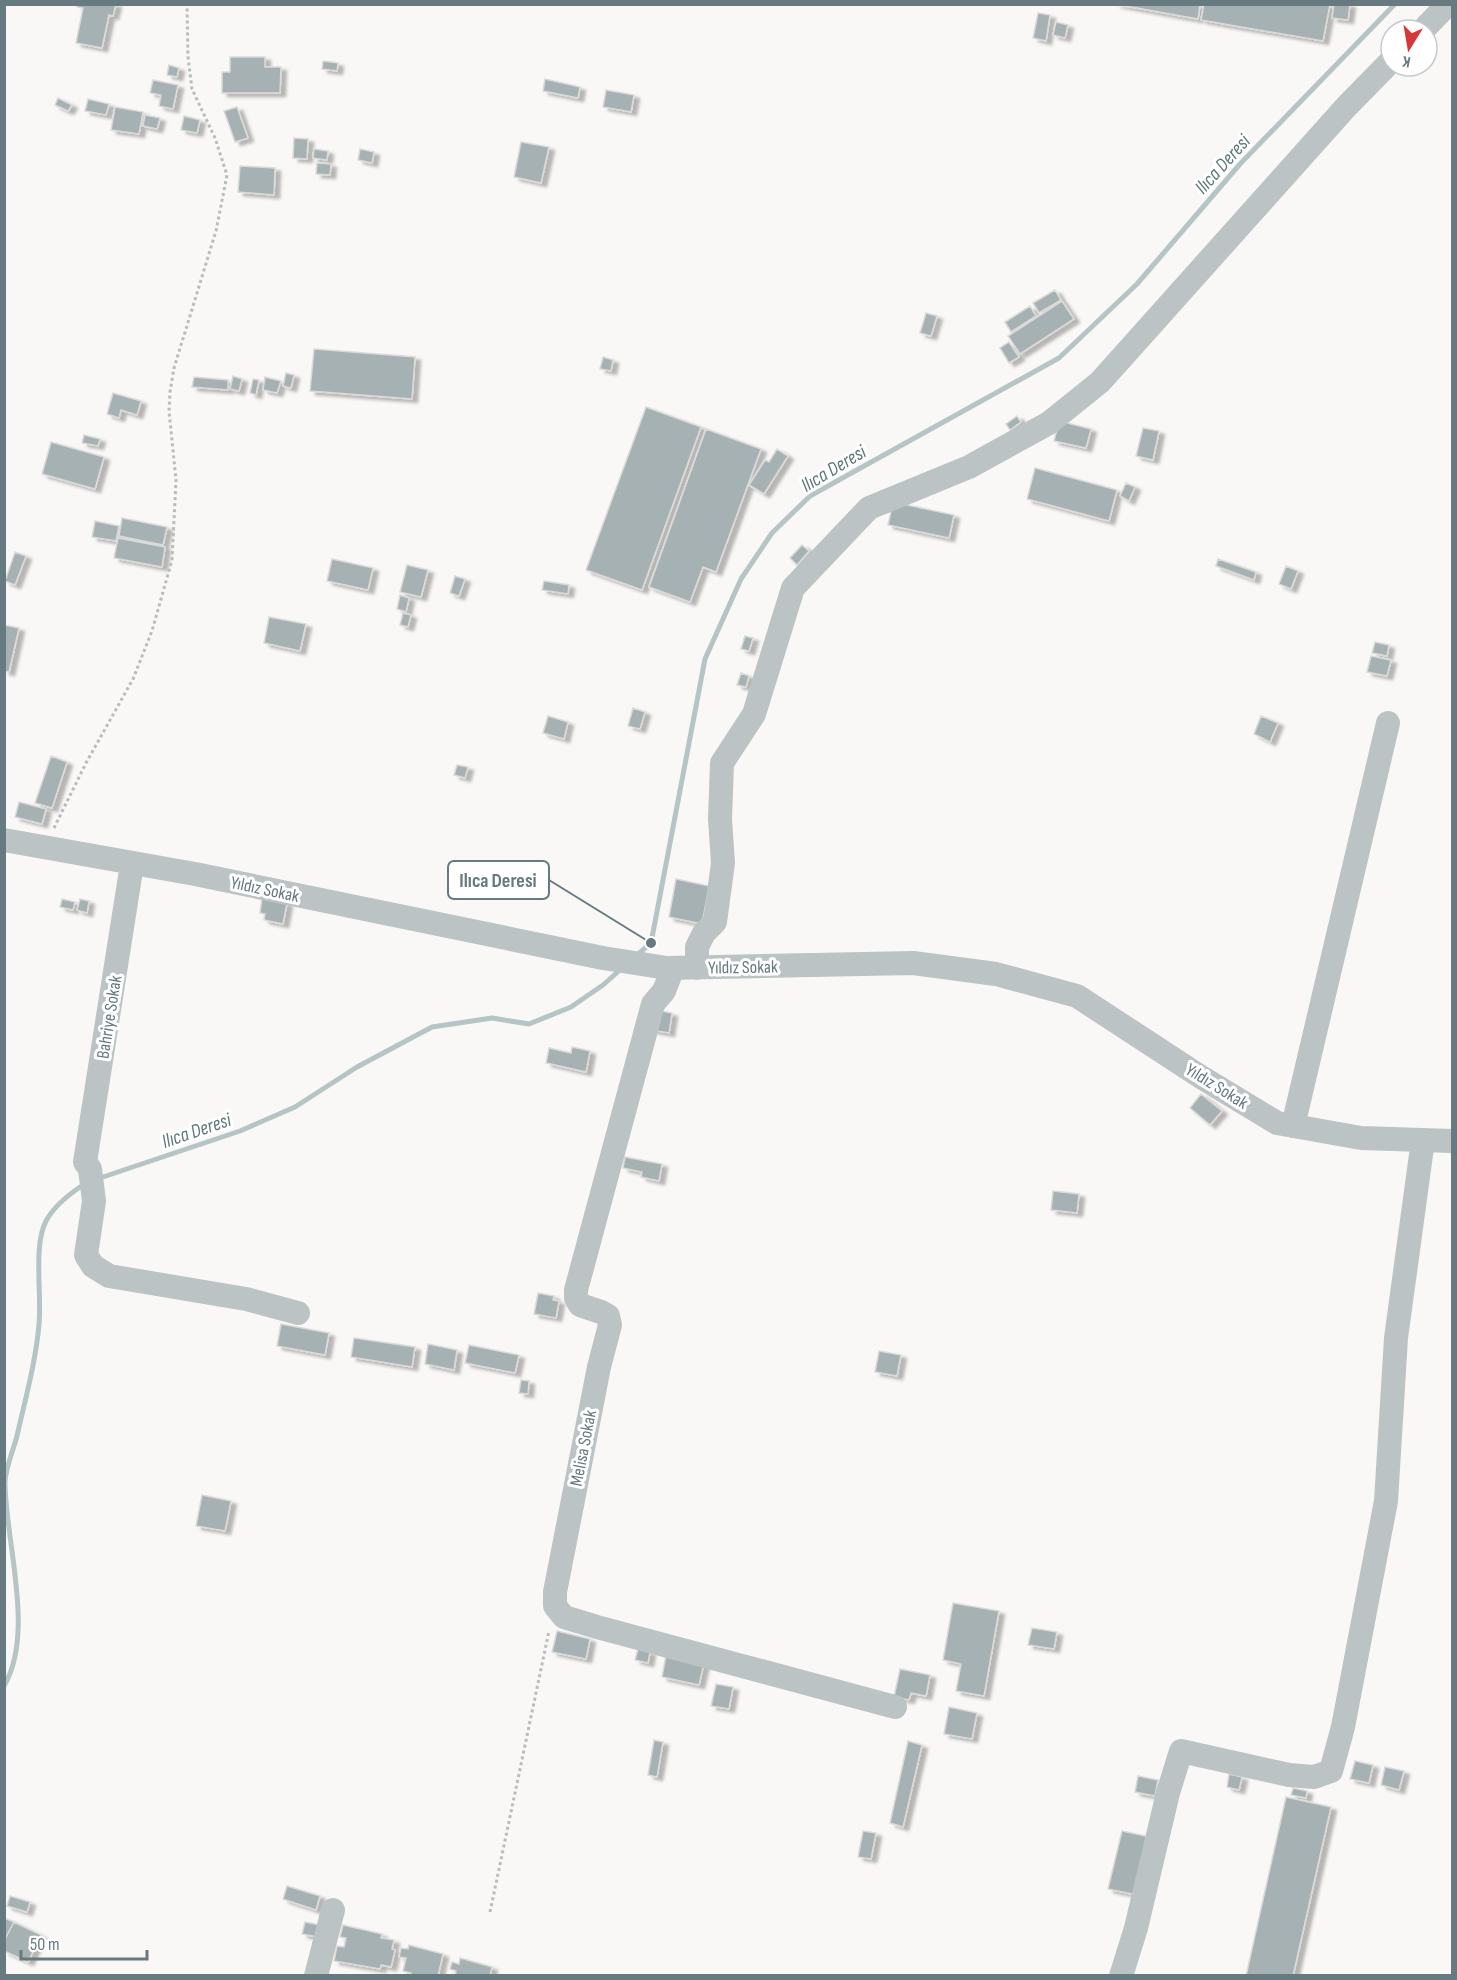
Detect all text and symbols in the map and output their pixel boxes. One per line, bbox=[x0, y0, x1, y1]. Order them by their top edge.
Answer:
north arrow bbox=[1379, 18, 1439, 78]
text: K bbox=[1401, 51, 1412, 71]
water label: Ilıca Deresi bbox=[1190, 129, 1257, 199]
water label: Ilıca Deresi bbox=[797, 439, 872, 498]
callout: Ilıca Deresi bbox=[448, 861, 549, 899]
text: Ilıca Deresi bbox=[459, 869, 537, 893]
street label: Yıldız Sokak bbox=[229, 872, 301, 907]
street label: Yıldız Sokak bbox=[708, 956, 778, 979]
street label: Bahriye Sokak bbox=[93, 974, 126, 1060]
street label: Yıldız Sokak bbox=[1182, 1059, 1252, 1114]
water label: Ilıca Deresi bbox=[159, 1108, 235, 1154]
street label: Melisa Sokak bbox=[566, 1408, 601, 1488]
scale bar bbox=[21, 1923, 147, 1961]
text: 50 m bbox=[30, 1934, 60, 1955]

